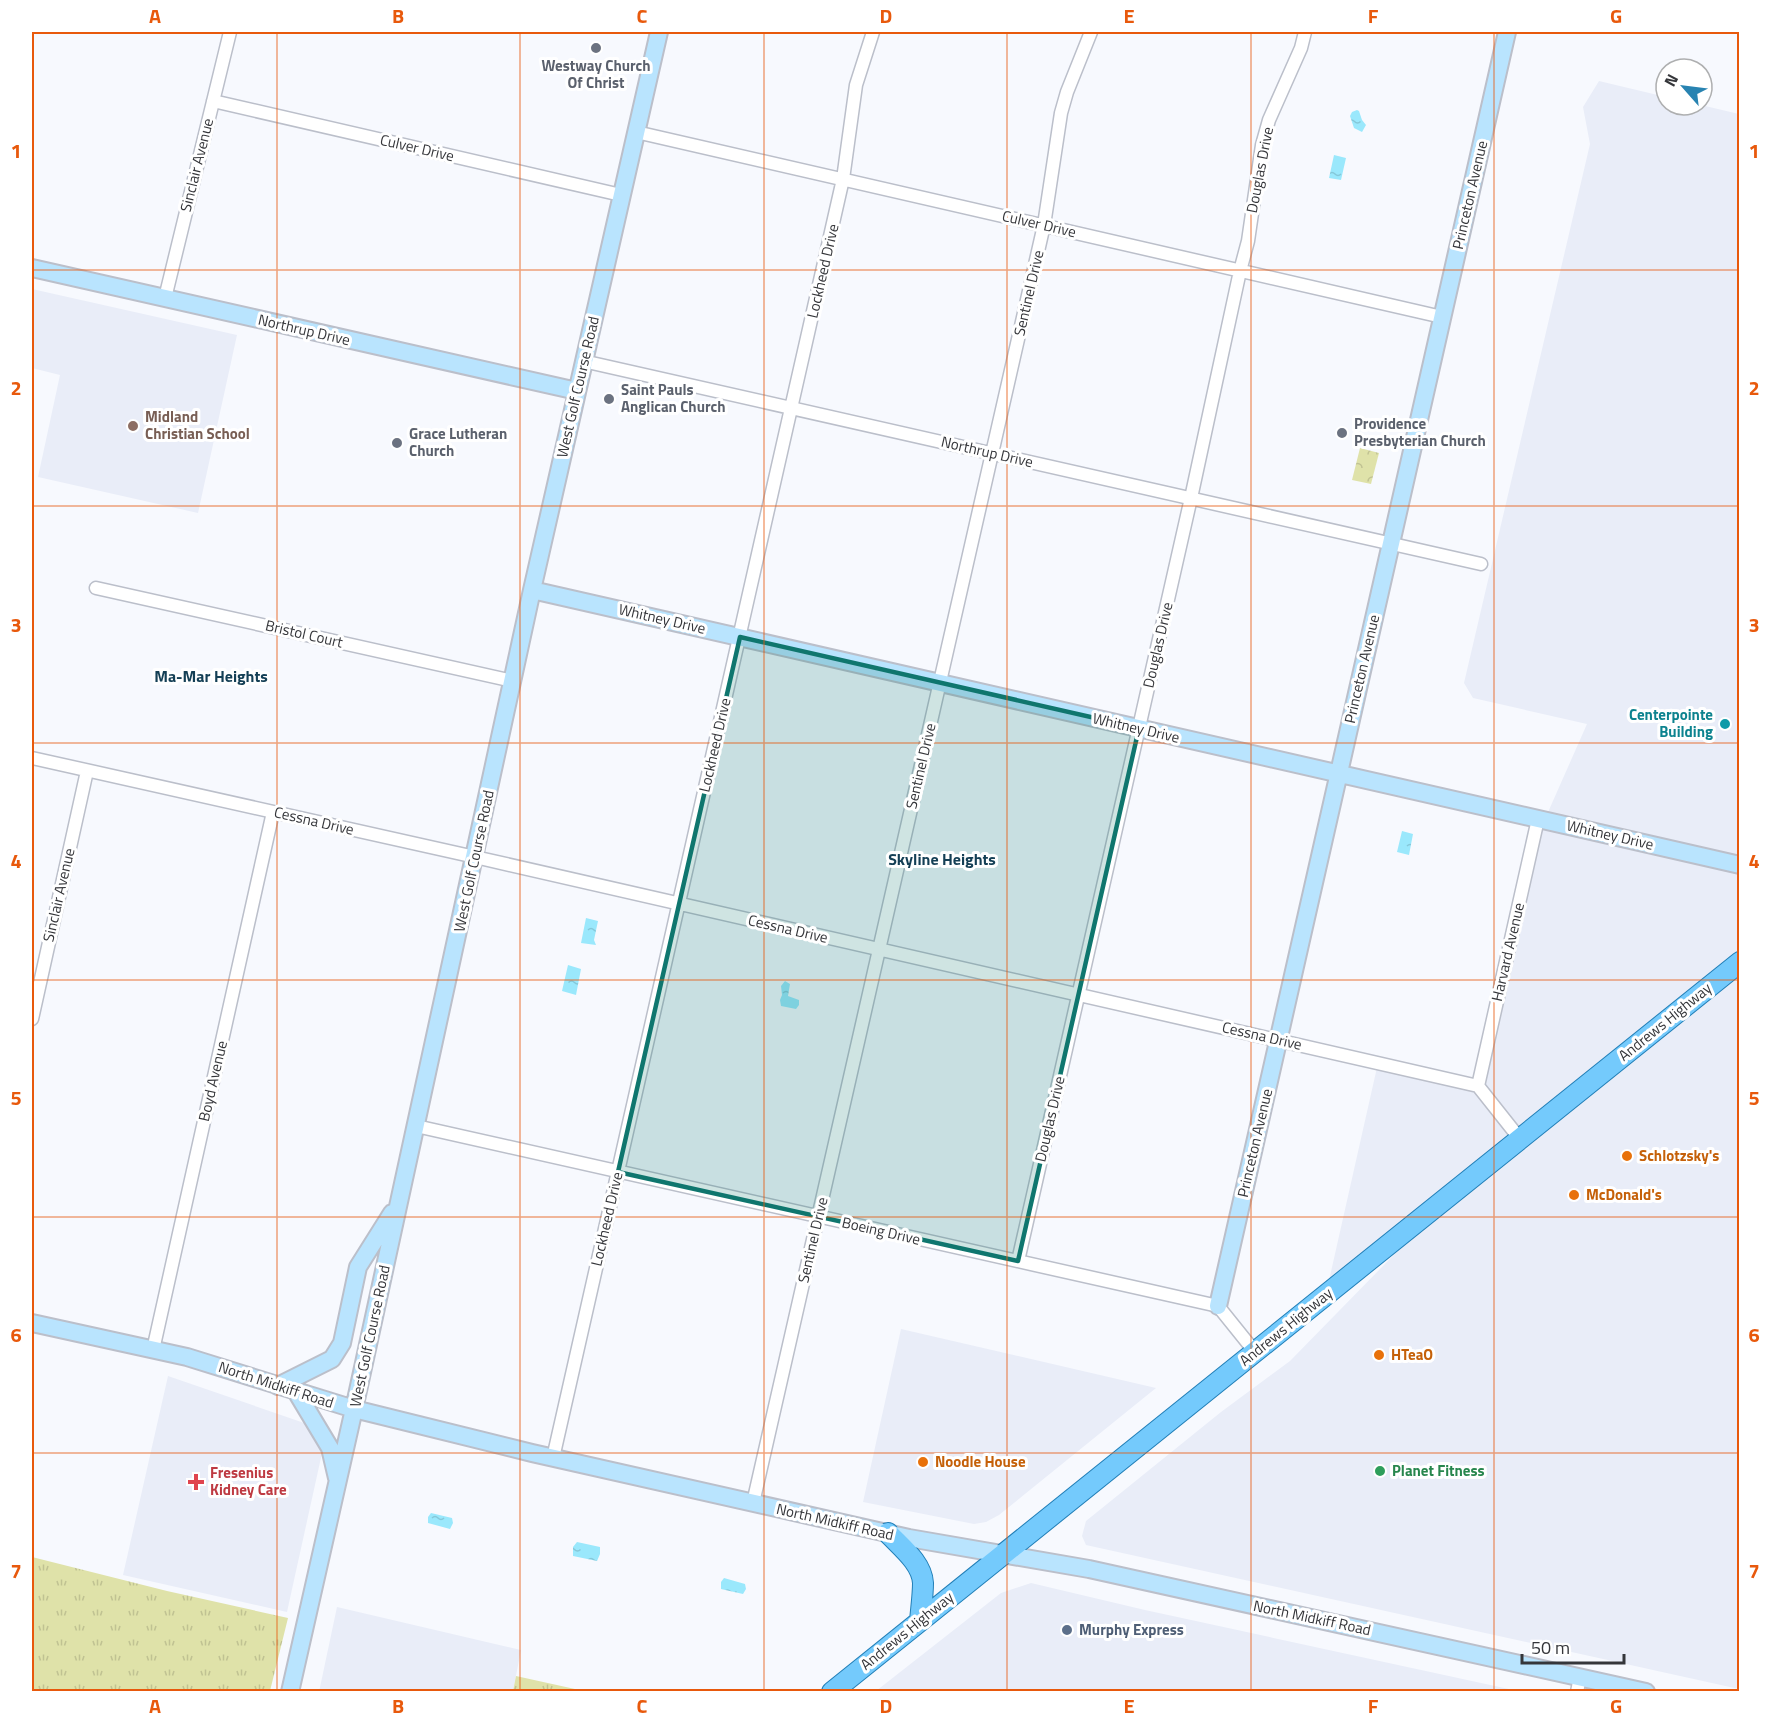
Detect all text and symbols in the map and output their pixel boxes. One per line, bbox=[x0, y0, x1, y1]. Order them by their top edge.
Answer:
text: A bbox=[149, 0, 161, 31]
text: B bbox=[392, 0, 404, 31]
text: C bbox=[637, 0, 648, 31]
text: D bbox=[880, 0, 892, 31]
text: E bbox=[1123, 0, 1135, 31]
text: F bbox=[1368, 0, 1379, 31]
text: G bbox=[1610, 0, 1622, 31]
marker: Westway Church Of Christ bbox=[589, 41, 603, 55]
place label: Westway Church Of Christ bbox=[541, 54, 651, 94]
north arrow bbox=[1654, 57, 1714, 117]
text: N bbox=[1658, 69, 1684, 90]
street label: Sinclair Avenue bbox=[174, 116, 219, 214]
street label: Douglas Drive bbox=[1240, 125, 1279, 215]
street label: Culver Drive bbox=[378, 128, 456, 167]
text: 1 bbox=[10, 135, 22, 166]
text: 1 bbox=[1748, 135, 1760, 166]
street label: Princeton Avenue bbox=[1446, 138, 1493, 251]
street label: Culver Drive bbox=[1000, 204, 1078, 243]
street label: Lockheed Drive bbox=[801, 222, 845, 320]
street label: Sentinel Drive bbox=[1007, 248, 1050, 338]
street label: Northrup Drive bbox=[256, 308, 352, 351]
street label: West Golf Course Road bbox=[550, 314, 605, 460]
text: 2 bbox=[10, 372, 22, 403]
text: 2 bbox=[1748, 372, 1760, 403]
place label: Saint Pauls Anglican Church bbox=[621, 378, 726, 418]
marker: Saint Pauls Anglican Church bbox=[602, 392, 616, 406]
place label: Midland Christian School bbox=[145, 405, 250, 445]
place label: Providence Presbyterian Church bbox=[1354, 412, 1486, 452]
marker: Midland Christian School bbox=[126, 419, 140, 433]
place label: Grace Lutheran Church bbox=[409, 422, 507, 462]
marker: Providence Presbyterian Church bbox=[1335, 426, 1349, 440]
street label: Northrup Drive bbox=[939, 430, 1035, 473]
marker: Grace Lutheran Church bbox=[390, 436, 404, 450]
street label: Whitney Drive bbox=[616, 597, 708, 640]
street label: Douglas Drive bbox=[1136, 600, 1179, 690]
text: 3 bbox=[10, 609, 22, 640]
text: 3 bbox=[1748, 609, 1760, 640]
street label: Princeton Avenue bbox=[1338, 612, 1385, 725]
street label: Bristol Court bbox=[263, 613, 346, 654]
district label: Ma-Mar Heights bbox=[154, 664, 268, 688]
street label: Lockheed Drive bbox=[693, 696, 737, 794]
place label: Centerpointe Building bbox=[1629, 703, 1713, 743]
street label: Whitney Drive bbox=[1090, 706, 1182, 749]
marker: Centerpointe Building bbox=[1718, 717, 1732, 731]
street label: Sentinel Drive bbox=[899, 721, 942, 811]
street label: West Golf Course Road bbox=[447, 788, 500, 934]
street label: Cessna Drive bbox=[272, 800, 356, 841]
street label: Whitney Drive bbox=[1564, 813, 1656, 856]
text: 4 bbox=[10, 845, 22, 876]
text: 4 bbox=[1748, 845, 1760, 876]
street label: Sinclair Avenue bbox=[37, 846, 80, 944]
district label: Skyline Heights bbox=[888, 847, 996, 871]
street label: Harvard Avenue bbox=[1485, 900, 1530, 1003]
street label: Cessna Drive bbox=[746, 908, 830, 949]
street label: Andrews Highway bbox=[1613, 977, 1716, 1067]
street label: Cessna Drive bbox=[1220, 1015, 1304, 1056]
street label: Boyd Avenue bbox=[192, 1038, 233, 1124]
street label: Douglas Drive bbox=[1028, 1074, 1071, 1164]
text: 5 bbox=[10, 1082, 22, 1113]
text: 5 bbox=[1748, 1082, 1760, 1113]
street label: Princeton Avenue bbox=[1231, 1086, 1278, 1199]
place label: Schlotzsky's bbox=[1639, 1144, 1719, 1167]
marker: Schlotzsky's bbox=[1620, 1149, 1634, 1163]
street label: Lockheed Drive bbox=[585, 1170, 629, 1268]
place label: McDonald's bbox=[1586, 1183, 1662, 1206]
marker: McDonald's bbox=[1567, 1188, 1581, 1202]
street label: Sentinel Drive bbox=[791, 1195, 834, 1285]
street label: Boeing Drive bbox=[840, 1210, 923, 1251]
street label: West Golf Course Road bbox=[343, 1263, 396, 1409]
street label: Andrews Highway bbox=[1234, 1282, 1337, 1372]
text: 6 bbox=[10, 1319, 22, 1350]
text: 6 bbox=[1748, 1319, 1760, 1350]
place label: HTeaO bbox=[1391, 1343, 1433, 1366]
marker: HTeaO bbox=[1372, 1348, 1386, 1362]
street label: North Midkiff Road bbox=[216, 1355, 337, 1414]
place label: Noodle House bbox=[935, 1450, 1026, 1473]
marker: Noodle House bbox=[916, 1455, 930, 1469]
place label: Planet Fitness bbox=[1392, 1459, 1485, 1482]
place label: Fresenius Kidney Care bbox=[210, 1461, 287, 1501]
marker: Planet Fitness bbox=[1373, 1464, 1387, 1478]
marker: Fresenius Kidney Care bbox=[187, 1473, 205, 1491]
street label: North Midkiff Road bbox=[774, 1497, 896, 1546]
text: 7 bbox=[10, 1555, 22, 1586]
text: 7 bbox=[1748, 1555, 1760, 1586]
street label: Andrews Highway bbox=[855, 1586, 958, 1676]
street label: North Midkiff Road bbox=[1251, 1594, 1373, 1641]
place label: Murphy Express bbox=[1079, 1618, 1184, 1641]
marker: Murphy Express bbox=[1060, 1623, 1074, 1637]
scale bar bbox=[1522, 1627, 1624, 1665]
text: 50 m bbox=[1531, 1634, 1570, 1661]
text: A bbox=[149, 1690, 161, 1721]
text: B bbox=[392, 1690, 404, 1721]
text: C bbox=[637, 1690, 648, 1721]
text: D bbox=[880, 1690, 892, 1721]
text: E bbox=[1123, 1690, 1135, 1721]
text: F bbox=[1368, 1690, 1379, 1721]
text: G bbox=[1610, 1690, 1622, 1721]

